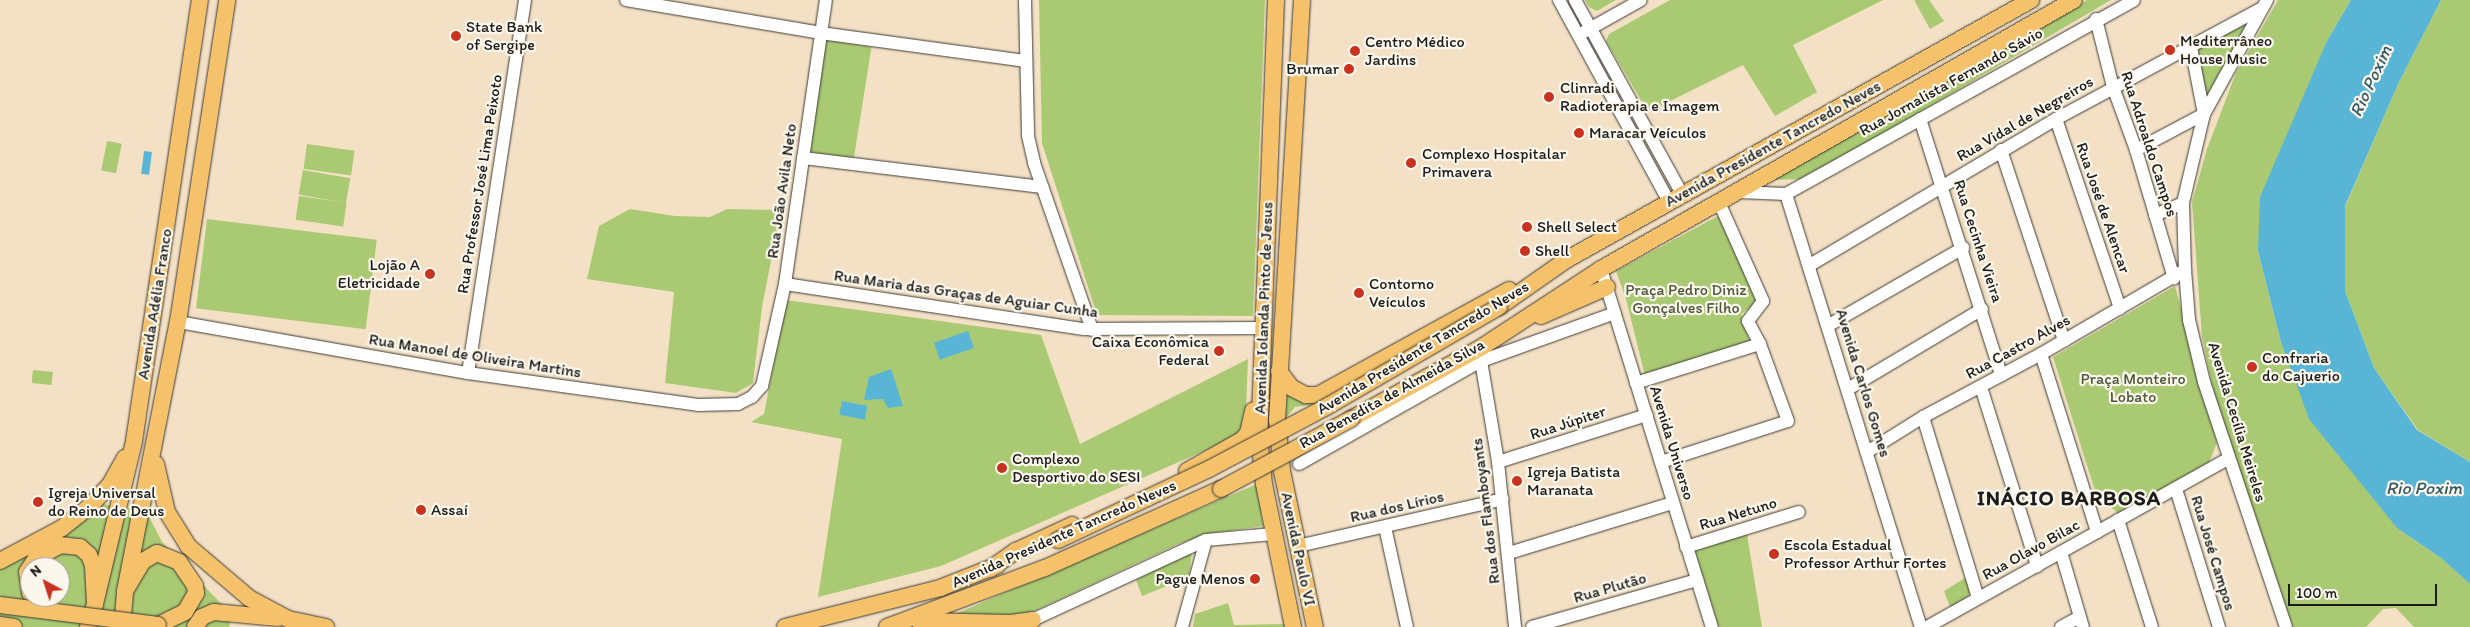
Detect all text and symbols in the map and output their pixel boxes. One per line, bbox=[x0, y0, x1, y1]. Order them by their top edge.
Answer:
place label: State Bank of Sergipe bbox=[466, 17, 542, 55]
street label: Rua Jornalista Fernando Sávio bbox=[1856, 24, 2046, 140]
marker: State Bank of Sergipe bbox=[450, 30, 462, 42]
place label: Mediterrâneo House Music bbox=[2180, 31, 2272, 69]
place label: Centro Médico Jardins bbox=[1365, 32, 1465, 70]
water label: Rio Poxim bbox=[2345, 42, 2397, 120]
marker: Mediterrâneo House Music bbox=[2164, 44, 2176, 56]
marker: Centro Médico Jardins bbox=[1349, 45, 1361, 57]
place label: Brumar bbox=[1286, 59, 1339, 79]
marker: Brumar bbox=[1343, 63, 1355, 75]
street label: Rua Adroaldo Campos bbox=[2116, 69, 2182, 219]
street label: Rua Vidal de Negreiros bbox=[1953, 72, 2097, 166]
street label: Rua Professor José Lima Peixoto bbox=[453, 73, 507, 295]
street label: Avenida Presidente Tancredo Neves bbox=[1662, 77, 1884, 211]
place label: Clinradi Radioterapia e Imagem bbox=[1560, 78, 1720, 116]
marker: Clinradi Radioterapia e Imagem bbox=[1542, 90, 1556, 104]
street label: Rua João Avila Neto bbox=[763, 122, 801, 260]
place label: Maracar Veículos bbox=[1589, 123, 1706, 143]
marker: Maracar Veículos bbox=[1573, 127, 1585, 139]
street label: Rua José de Alencar bbox=[2072, 140, 2134, 276]
place label: Complexo Hospitalar Primavera bbox=[1422, 144, 1565, 182]
marker: Complexo Hospitalar Primavera bbox=[1404, 156, 1418, 170]
street label: Rua Cecinha Vieira bbox=[1949, 177, 2007, 305]
street label: Avenida Iolanda Pinto de Jesus bbox=[1251, 202, 1277, 414]
place label: Shell Select bbox=[1537, 217, 1617, 237]
marker: Shell Select bbox=[1521, 221, 1533, 233]
street label: Avenida Adélia Franco bbox=[134, 227, 176, 381]
place label: Shell bbox=[1535, 241, 1569, 261]
marker: Shell bbox=[1519, 245, 1531, 257]
place label: Lojão A Eletricidade bbox=[338, 255, 420, 293]
street label: Rua Maria das Graças de Aguiar Cunha bbox=[833, 266, 1099, 322]
marker: Lojão A Eletricidade bbox=[424, 268, 436, 280]
place label: Contorno Veículos bbox=[1369, 274, 1434, 312]
street label: Avenida Presidente Tancredo Neves bbox=[1314, 277, 1532, 419]
park label: Praça Pedro Diniz Gonçalves Filho bbox=[1626, 280, 1746, 318]
marker: Contorno Veículos bbox=[1353, 287, 1365, 299]
street label: Avenida Carlos Gomes bbox=[1831, 306, 1895, 460]
street label: Rua Castro Alves bbox=[1962, 310, 2074, 384]
street label: Rua Manoel de Oliveira Martins bbox=[367, 330, 583, 382]
place label: Caixa Econômica Federal bbox=[1092, 332, 1209, 370]
street label: Rua Benedita de Almeida Silva bbox=[1296, 335, 1488, 453]
street label: Avenida Cecília Meireles bbox=[2204, 340, 2270, 504]
marker: Caixa Econômica Federal bbox=[1213, 345, 1225, 357]
place label: Confraria do Cajuerio bbox=[2262, 348, 2340, 386]
marker: Confraria do Cajuerio bbox=[2246, 361, 2258, 373]
park label: Praça Monteiro Lobato bbox=[2081, 369, 2185, 407]
street label: Avenida Universo bbox=[1645, 383, 1699, 503]
street label: Rua Júpiter bbox=[1527, 402, 1609, 444]
street label: Rua dos Flamboyants bbox=[1468, 438, 1504, 584]
place label: Complexo Desportivo do SESI bbox=[1012, 449, 1141, 487]
marker: Complexo Desportivo do SESI bbox=[996, 462, 1008, 474]
place label: Igreja Batista Maranata bbox=[1527, 462, 1620, 500]
marker: Igreja Batista Maranata bbox=[1511, 475, 1523, 487]
street label: Avenida Presidente Tancredo Neves bbox=[949, 476, 1179, 592]
water label: Rio Poxim bbox=[2386, 477, 2462, 499]
place label: Igreja Universal do Reino de Deus bbox=[48, 483, 165, 521]
district label: INÁCIO BARBOSA bbox=[1976, 485, 2162, 511]
street label: Rua dos Lírios bbox=[1348, 487, 1446, 527]
street label: Avenida Paulo VI bbox=[1277, 490, 1319, 608]
street label: Rua Netuno bbox=[1697, 493, 1779, 535]
street label: Rua José Campos bbox=[2186, 493, 2240, 613]
marker: Igreja Universal do Reino de Deus bbox=[32, 496, 44, 508]
place label: Assaí bbox=[431, 500, 468, 520]
marker: Assaí bbox=[415, 504, 427, 516]
street label: Rua Olavo Bilac bbox=[1979, 515, 2083, 585]
place label: Escola Estadual Professor Arthur Fortes bbox=[1784, 535, 1946, 573]
marker: Escola Estadual Professor Arthur Fortes bbox=[1768, 548, 1780, 560]
north arrow bbox=[20, 557, 70, 607]
text: N bbox=[27, 561, 45, 580]
street label: Rua Plutão bbox=[1571, 568, 1649, 608]
place label: Pague Menos bbox=[1155, 569, 1245, 589]
marker: Pague Menos bbox=[1249, 573, 1261, 585]
scale bar bbox=[2290, 574, 2439, 606]
text: 100 m bbox=[2296, 584, 2337, 602]

